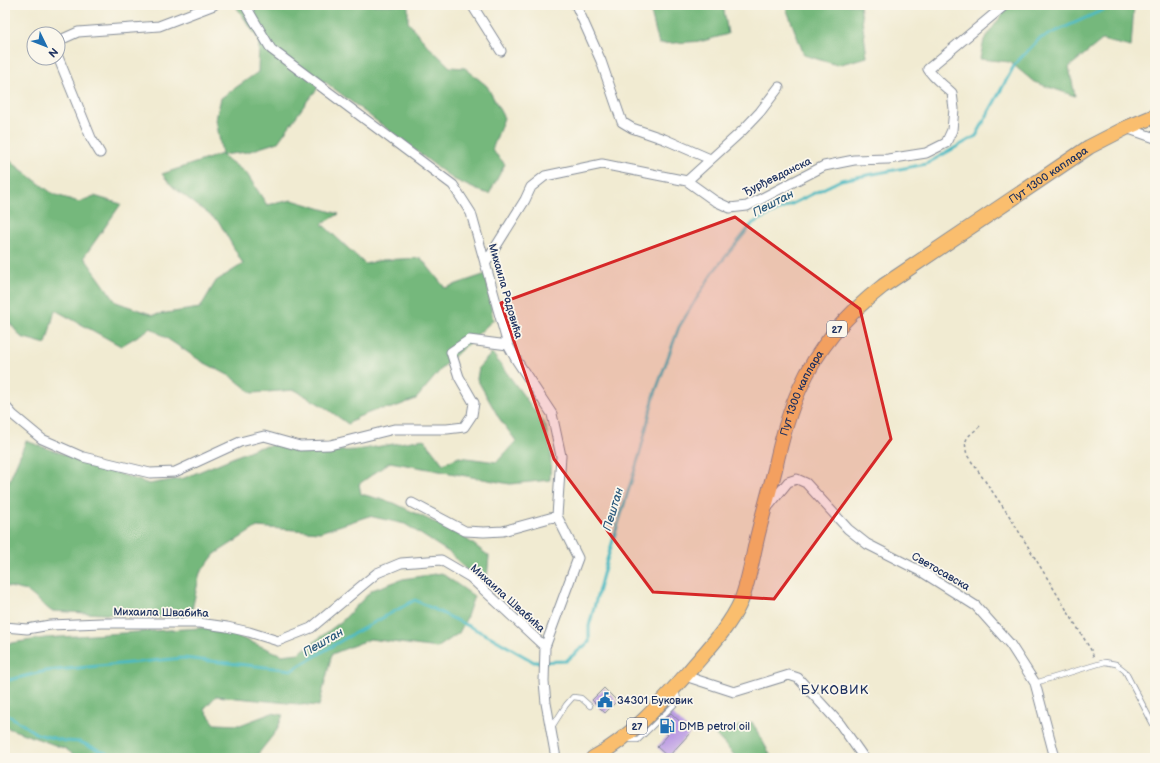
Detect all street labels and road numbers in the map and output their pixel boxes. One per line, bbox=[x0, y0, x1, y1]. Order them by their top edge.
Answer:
street label: Пут 1300 каплара bbox=[1006, 144, 1091, 206]
street label: Ђурђевданска bbox=[741, 154, 814, 199]
street label: Михаила Радовића bbox=[486, 242, 525, 341]
road number: 27 bbox=[827, 321, 847, 337]
street label: Пут 1300 каплара bbox=[777, 348, 827, 437]
street label: Светосавска bbox=[909, 550, 973, 594]
street label: Михаила Швабића bbox=[468, 562, 548, 636]
street label: Михаила Швабића bbox=[113, 605, 209, 620]
road number: 27 bbox=[627, 718, 647, 734]

